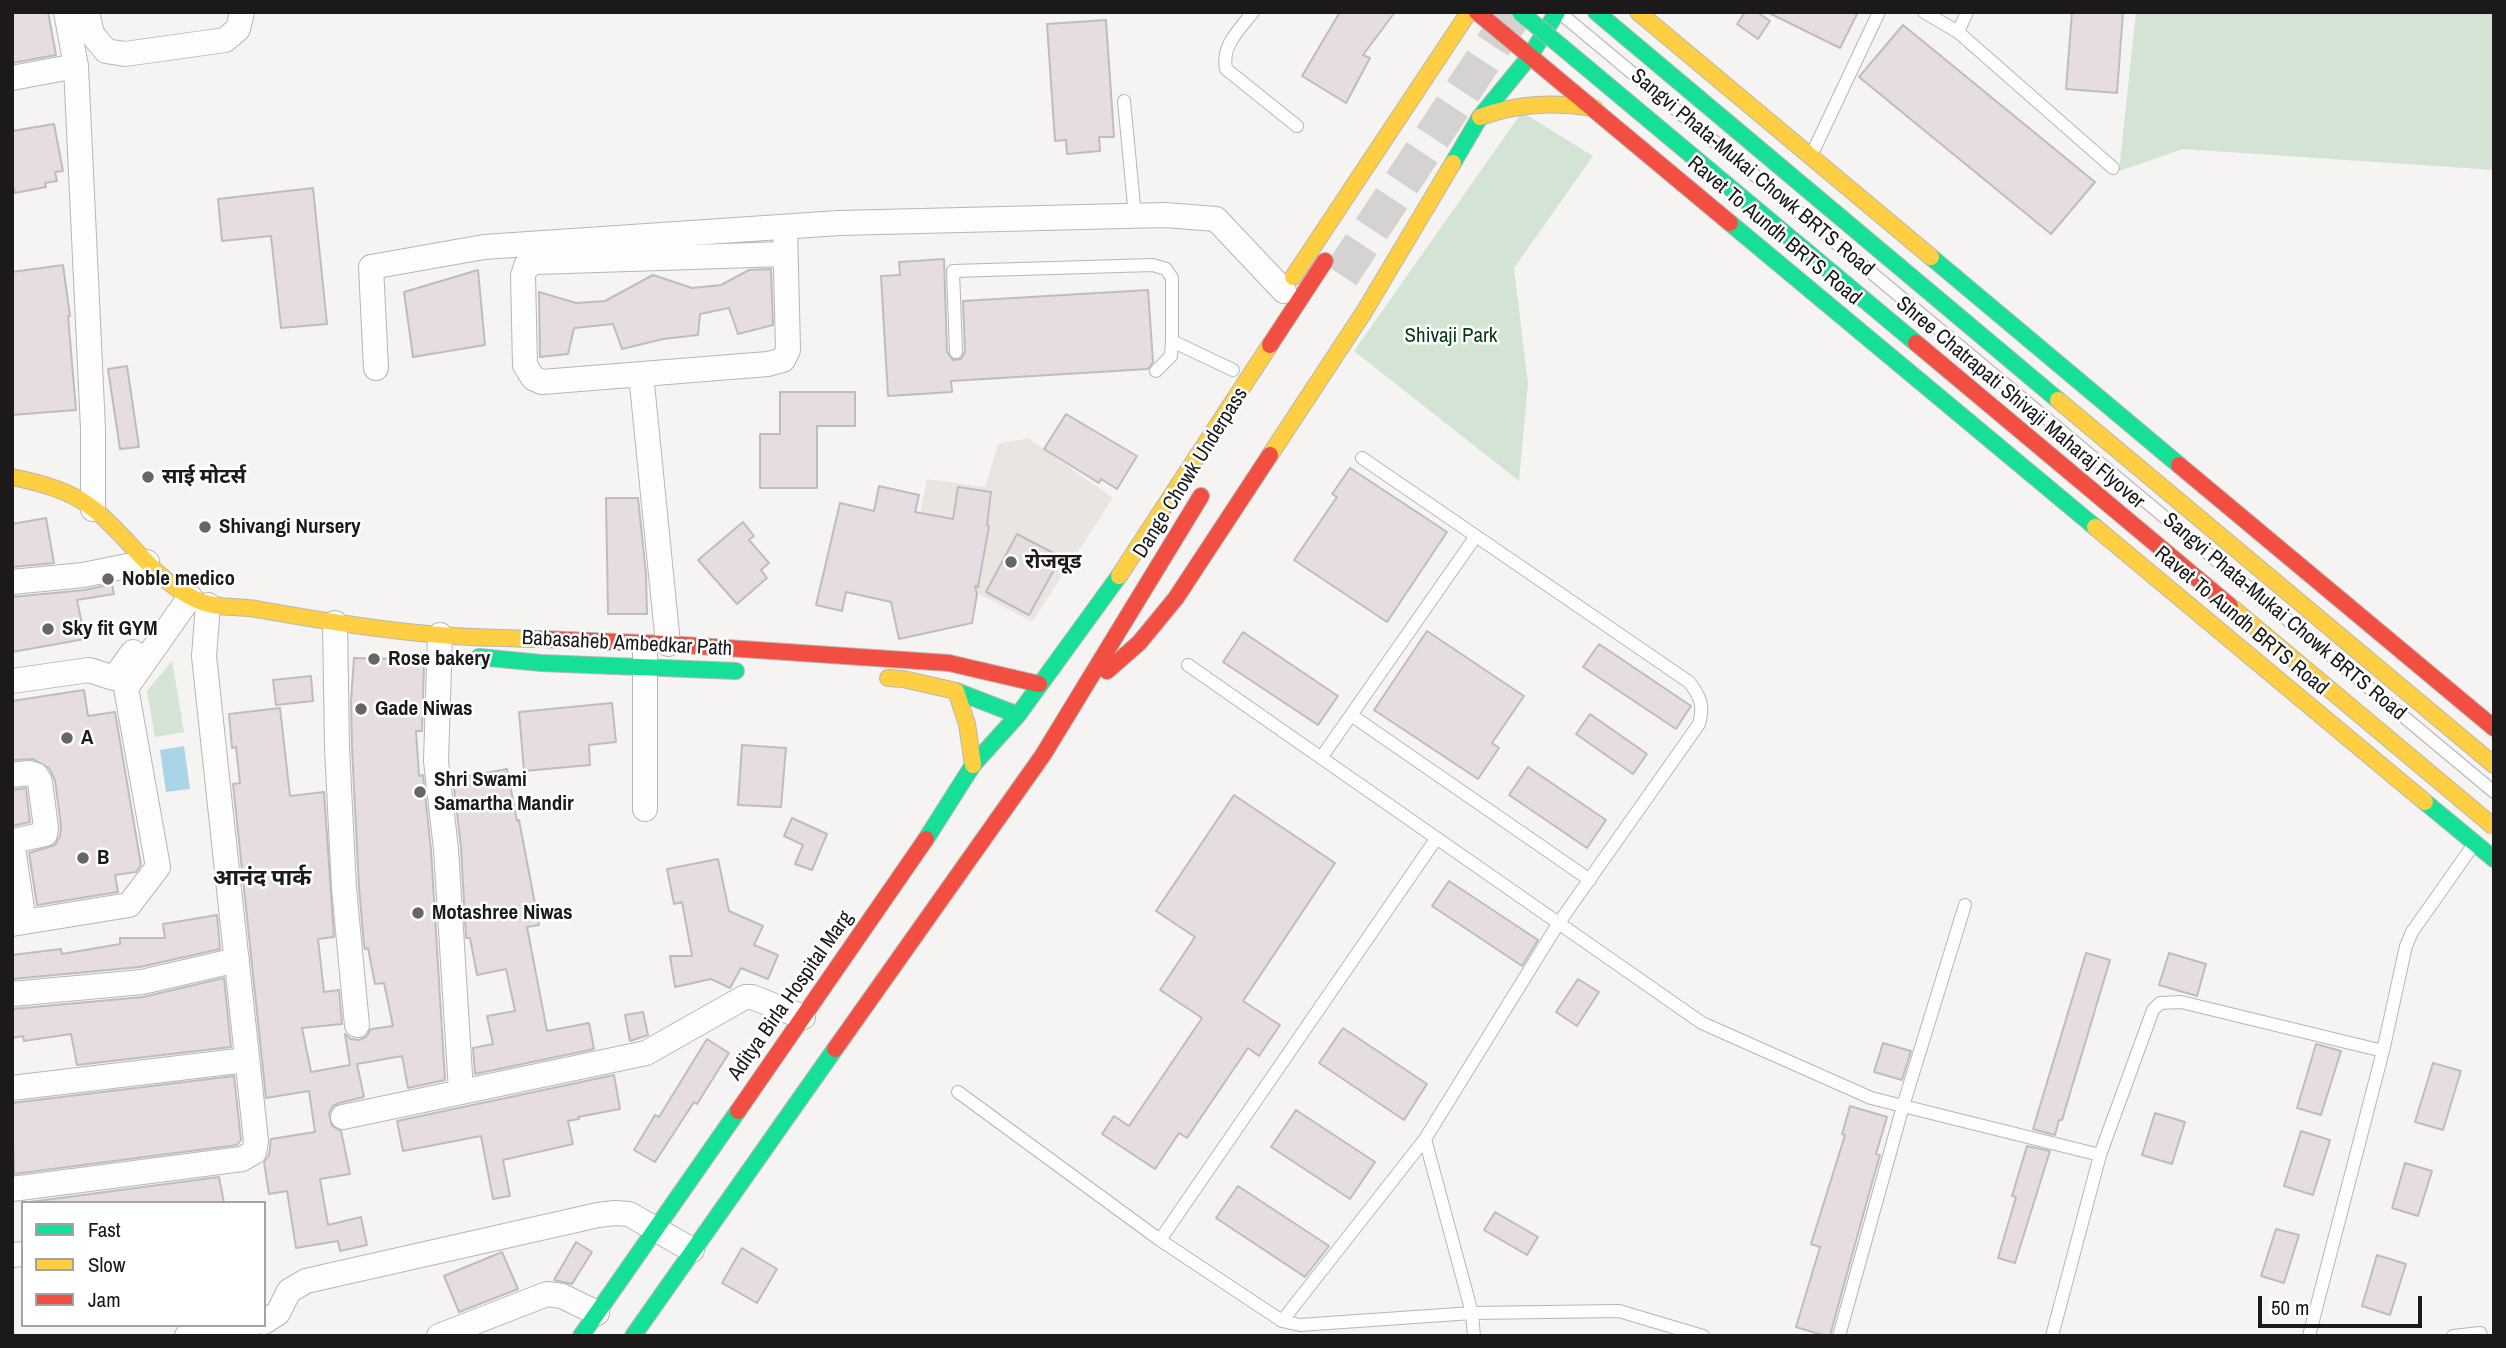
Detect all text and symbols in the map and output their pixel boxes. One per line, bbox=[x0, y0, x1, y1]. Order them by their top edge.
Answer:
street label: Sangvi Phata-Mukai Chowk BRTS Road bbox=[1625, 64, 1879, 282]
street label: Ravet To Aundh BRTS Road bbox=[1682, 151, 1866, 311]
street label: Shree Chatrapati Shivaji Maharaj Flyover bbox=[1891, 292, 2149, 514]
park label: Shivaji Park bbox=[1405, 323, 1497, 349]
street label: Dange Chowk Underpass bbox=[1128, 383, 1254, 563]
place label: साई मोटर्स bbox=[162, 464, 246, 490]
marker: साई मोटर्स bbox=[140, 469, 156, 485]
street label: Sangvi Phata-Mukai Chowk BRTS Road bbox=[2157, 508, 2411, 726]
place label: Shivangi Nursery bbox=[219, 514, 361, 540]
marker: Shivangi Nursery bbox=[197, 519, 213, 535]
street label: Ravet To Aundh BRTS Road bbox=[2149, 541, 2333, 701]
place label: रोजवूड bbox=[1025, 549, 1082, 575]
marker: रोजवूड bbox=[1003, 554, 1019, 570]
place label: Noble medico bbox=[122, 566, 235, 592]
marker: Noble medico bbox=[100, 571, 116, 587]
place label: Sky fit GYM bbox=[62, 616, 158, 642]
marker: Sky fit GYM bbox=[40, 621, 56, 637]
street label: Babasaheb Ambedkar Path bbox=[521, 626, 733, 662]
place label: Rose bakery bbox=[388, 646, 490, 672]
marker: Rose bakery bbox=[366, 651, 382, 667]
place label: Gade Niwas bbox=[375, 696, 473, 722]
marker: Gade Niwas bbox=[353, 701, 369, 717]
place label: A bbox=[81, 725, 93, 751]
marker: A bbox=[59, 730, 75, 746]
place label: Shri Swami Samartha Mandir bbox=[434, 767, 574, 817]
marker: Shri Swami Samartha Mandir bbox=[412, 784, 428, 800]
place label: B bbox=[97, 845, 109, 871]
marker: B bbox=[75, 850, 91, 866]
district label: आनंद पार्क bbox=[213, 865, 311, 893]
place label: Motashree Niwas bbox=[432, 900, 573, 926]
marker: Motashree Niwas bbox=[410, 905, 426, 921]
street label: Aditya Birla Hospital Marg bbox=[723, 906, 859, 1086]
legend bbox=[21, 1201, 266, 1327]
text: Fast bbox=[88, 1215, 121, 1244]
text: Slow bbox=[88, 1250, 125, 1279]
scale bar bbox=[2261, 1282, 2426, 1326]
text: Jam bbox=[88, 1285, 121, 1314]
text: 50 m bbox=[2271, 1293, 2309, 1322]

